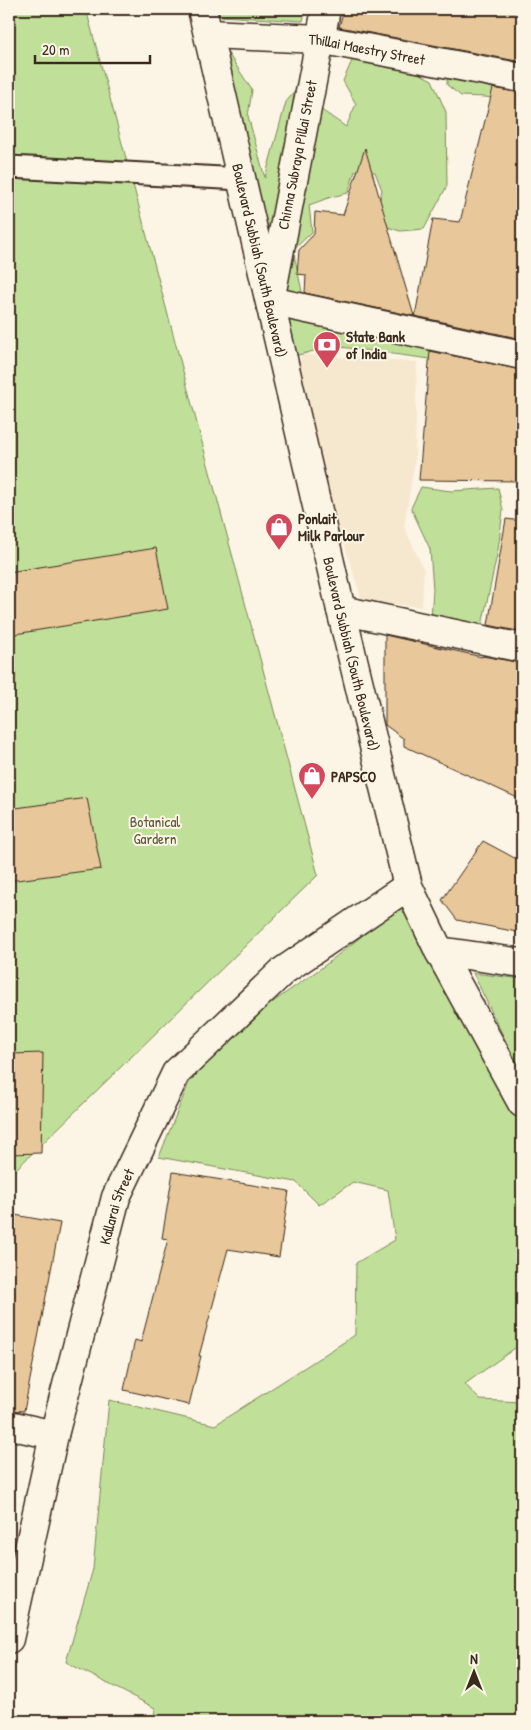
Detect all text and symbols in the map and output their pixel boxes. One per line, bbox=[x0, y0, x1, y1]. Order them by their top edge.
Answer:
street label: Thillai Maestry Street bbox=[308, 28, 428, 70]
scale bar bbox=[35, 32, 150, 64]
text: 20 m bbox=[42, 39, 69, 60]
street label: Chinna Subraya Pillai Street bbox=[272, 78, 322, 232]
street label: Boulevard Subbiah (South Boulevard) bbox=[228, 161, 293, 359]
place label: State Bank of India bbox=[346, 326, 406, 364]
bank icon: State Bank of India bbox=[312, 330, 342, 369]
place label: Ponlait Milk Parlour bbox=[298, 508, 365, 546]
shop icon: Ponlait Milk Parlour bbox=[264, 512, 294, 551]
street label: Boulevard Subbiah (South Boulevard) bbox=[319, 555, 385, 753]
shop icon: PAPSCO bbox=[297, 761, 327, 800]
place label: PAPSCO bbox=[331, 766, 377, 787]
park label: Botanical Gardern bbox=[130, 811, 180, 849]
street label: Kallarai Street bbox=[94, 1164, 139, 1247]
north arrow bbox=[448, 1648, 498, 1698]
text: N bbox=[470, 1649, 478, 1668]

